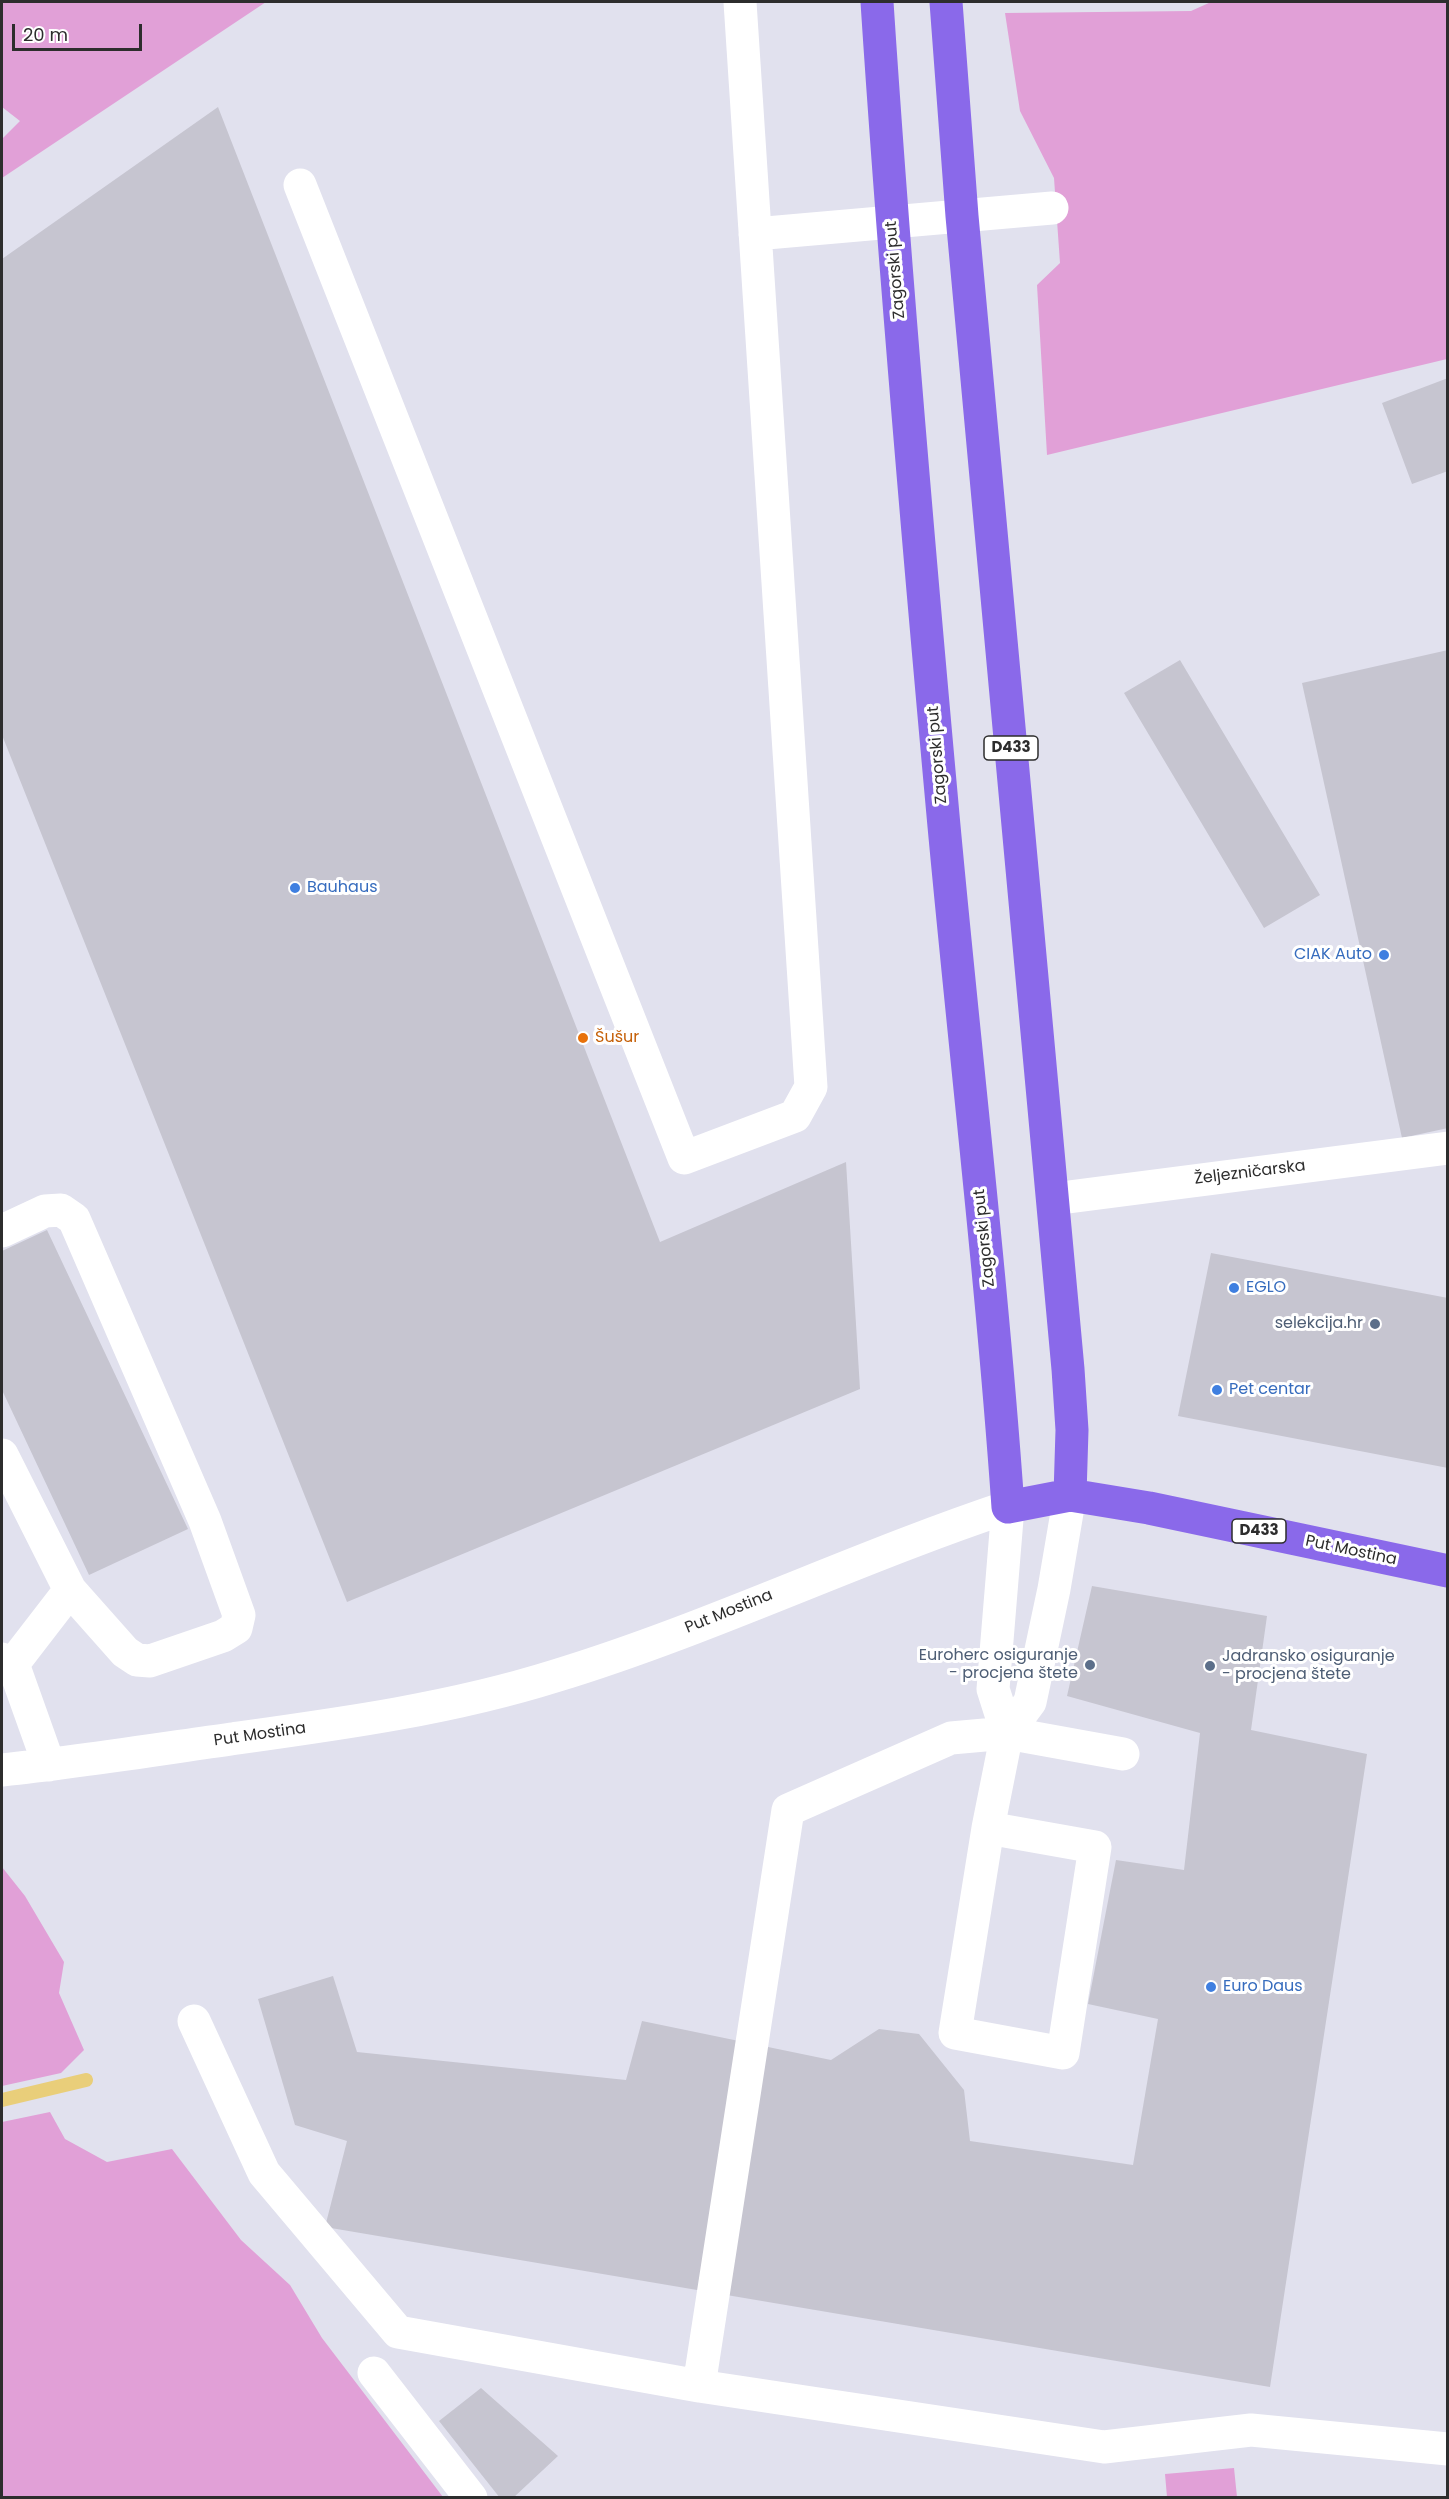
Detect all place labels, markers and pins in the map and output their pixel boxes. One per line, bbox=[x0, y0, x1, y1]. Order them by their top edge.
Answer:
place label: Bauhaus bbox=[307, 878, 378, 898]
marker: Bauhaus bbox=[288, 881, 302, 895]
place label: CIAK Auto bbox=[1294, 945, 1372, 965]
marker: CIAK Auto bbox=[1377, 948, 1391, 962]
place label: Šušur bbox=[595, 1028, 639, 1048]
marker: Šušur bbox=[576, 1031, 590, 1045]
place label: EGLO bbox=[1246, 1278, 1286, 1298]
marker: EGLO bbox=[1227, 1281, 1241, 1295]
place label: selekcija.hr bbox=[1275, 1314, 1363, 1334]
marker: selekcija.hr bbox=[1368, 1317, 1382, 1331]
place label: Pet centar bbox=[1229, 1380, 1311, 1400]
marker: Pet centar bbox=[1210, 1383, 1224, 1397]
place label: Euroherc osiguranje - procjena štete bbox=[919, 1646, 1078, 1684]
place label: Jadransko osiguranje - procjena štete bbox=[1222, 1647, 1395, 1685]
marker: Euroherc osiguranje - procjena štete bbox=[1083, 1658, 1097, 1672]
marker: Jadransko osiguranje - procjena štete bbox=[1203, 1659, 1217, 1673]
place label: Euro Daus bbox=[1223, 1977, 1303, 1997]
marker: Euro Daus bbox=[1204, 1980, 1218, 1994]

